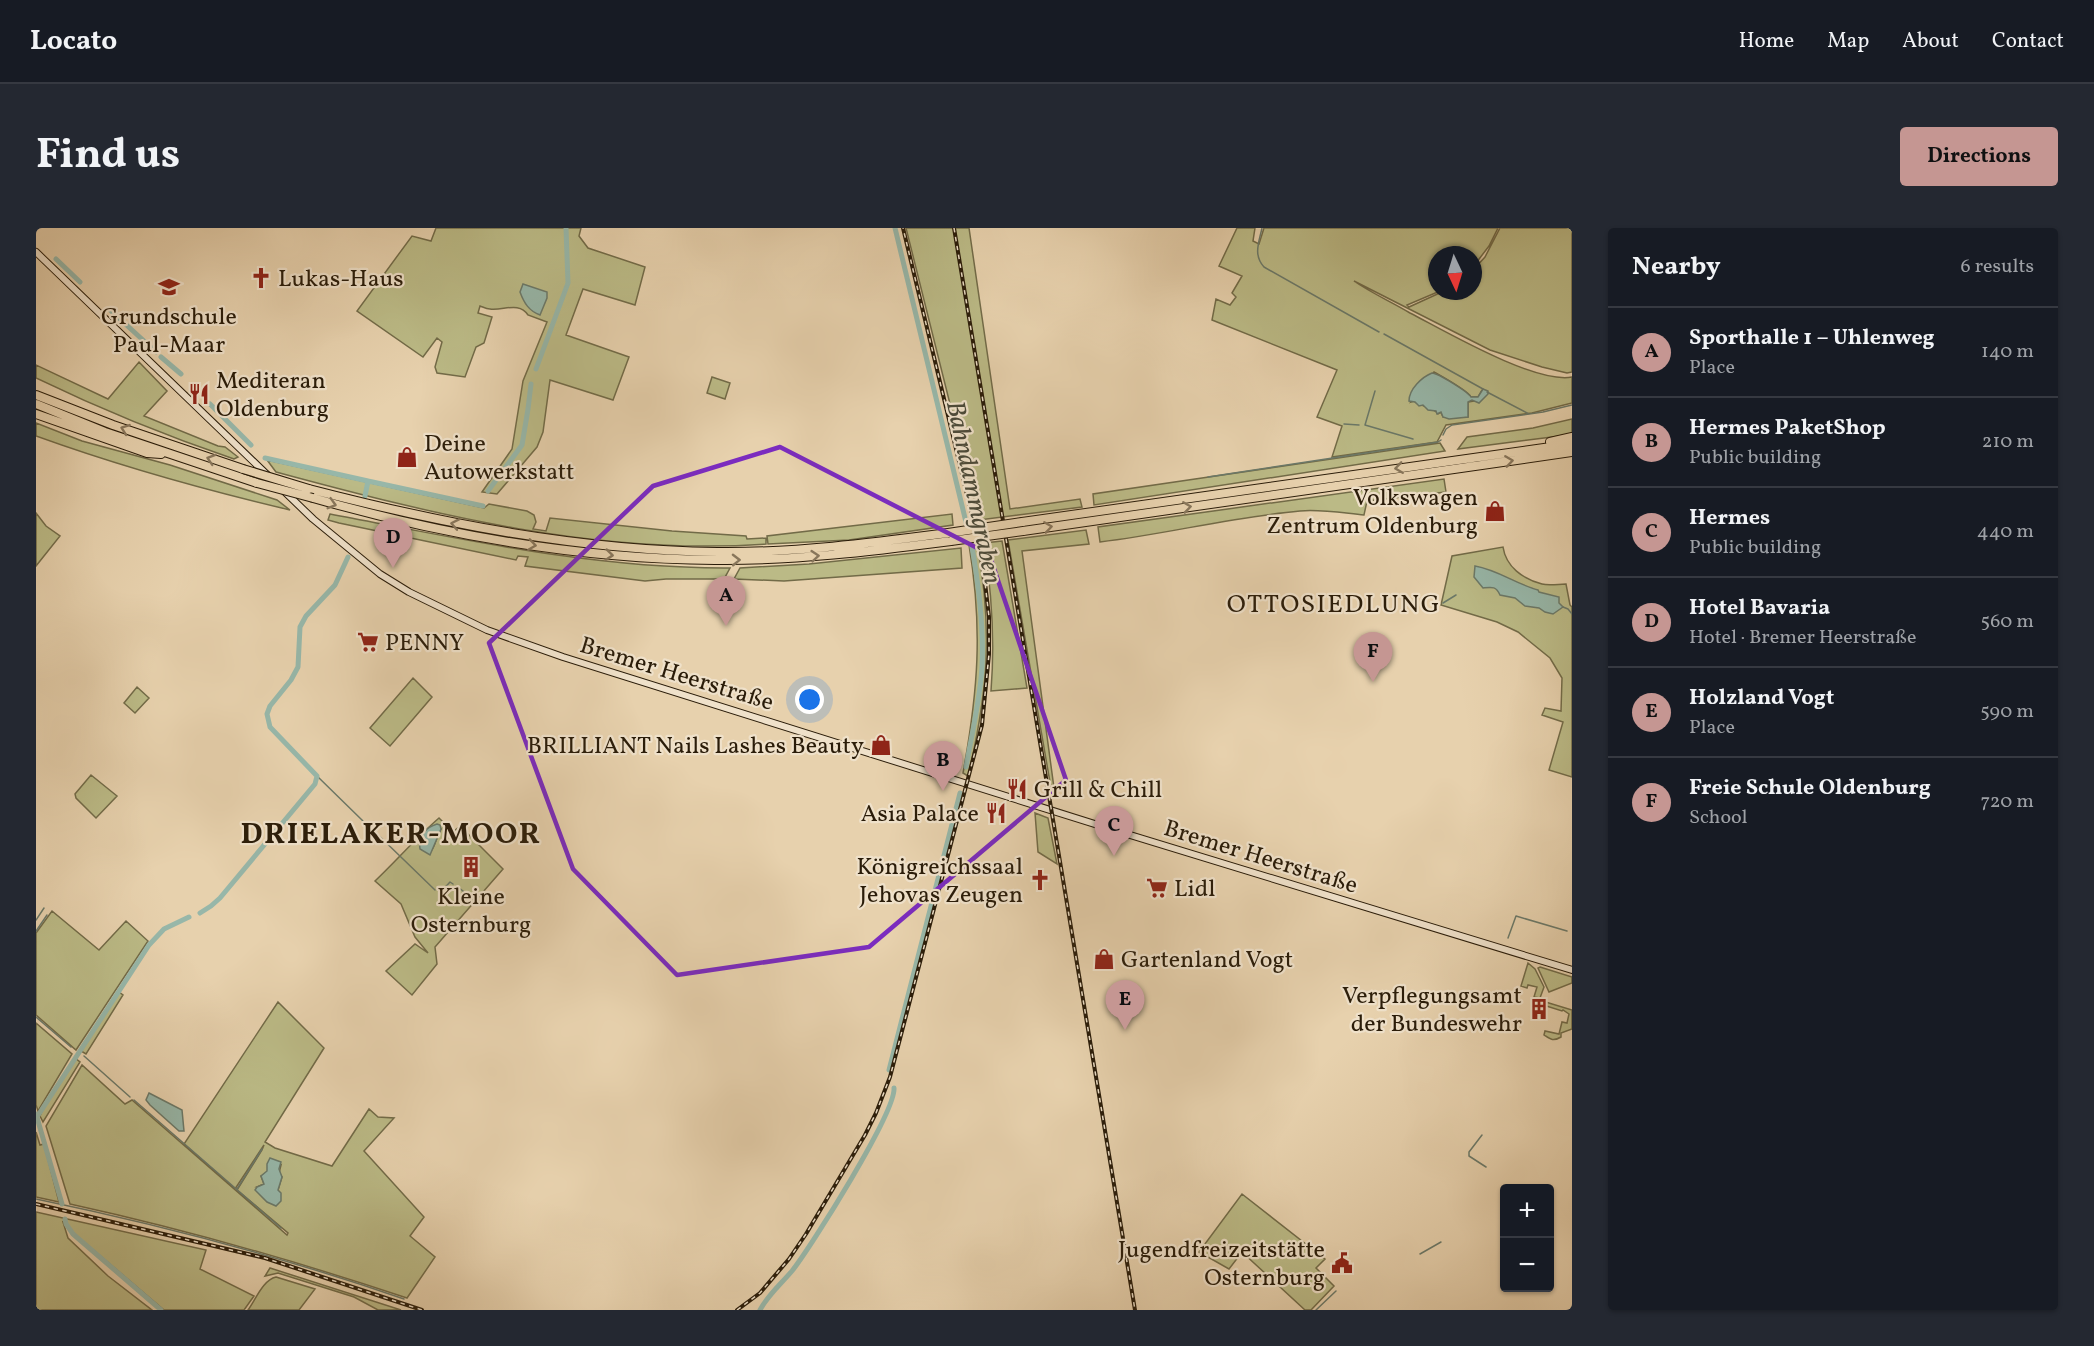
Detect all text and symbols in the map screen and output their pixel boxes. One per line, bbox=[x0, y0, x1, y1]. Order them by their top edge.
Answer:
text: Locato bbox=[30, 22, 117, 61]
text: Home bbox=[1739, 27, 1794, 56]
text: Map bbox=[1827, 27, 1869, 56]
text: About bbox=[1902, 27, 1959, 56]
text: Contact bbox=[1992, 27, 2064, 56]
text: Find us bbox=[36, 127, 180, 186]
button: Directions bbox=[1900, 127, 2058, 186]
north arrow bbox=[1428, 246, 1482, 300]
text: Nearby bbox=[1632, 249, 1721, 285]
text: 6 results bbox=[1961, 253, 2034, 281]
place label: Lukas-Haus bbox=[278, 263, 403, 297]
church icon: Lukas-Haus bbox=[249, 266, 273, 290]
school or university icon: Grundschule Paul-Maar bbox=[157, 275, 181, 299]
place label: Grundschule Paul-Maar bbox=[101, 301, 237, 363]
text: Sporthalle 1 – Uhlenweg bbox=[1689, 323, 1935, 354]
text: A bbox=[1644, 338, 1659, 366]
text: 140 m bbox=[1981, 338, 2034, 366]
text: Place bbox=[1689, 354, 1735, 382]
place label: Mediteran Oldenburg bbox=[216, 365, 329, 427]
restaurant icon: Mediteran Oldenburg bbox=[187, 382, 211, 406]
water label: Bahndammgraben bbox=[936, 397, 1010, 587]
text: Hermes PaketShop bbox=[1689, 413, 1886, 444]
one-way arrow bbox=[120, 424, 131, 437]
place label: Deine Autowerkstatt bbox=[424, 428, 574, 490]
text: B bbox=[1645, 428, 1658, 456]
text: 210 m bbox=[1982, 428, 2034, 456]
text: Public building bbox=[1689, 444, 1821, 472]
shop icon: Deine Autowerkstatt bbox=[395, 445, 419, 469]
one-way arrow bbox=[206, 454, 217, 466]
one-way arrow bbox=[1504, 456, 1514, 468]
one-way arrow bbox=[1395, 462, 1404, 474]
place label: Volkswagen Zentrum Oldenburg bbox=[1266, 482, 1478, 544]
one-way arrow bbox=[326, 497, 337, 509]
shop icon: Volkswagen Zentrum Oldenburg bbox=[1483, 499, 1507, 523]
one-way arrow bbox=[1183, 501, 1192, 513]
text: Hermes bbox=[1689, 503, 1770, 534]
pin: D bbox=[374, 518, 412, 568]
one-way arrow bbox=[450, 518, 460, 531]
text: C bbox=[1645, 518, 1658, 546]
text: 440 m bbox=[1977, 518, 2034, 546]
one-way arrow bbox=[1043, 522, 1053, 534]
text: Public building bbox=[1689, 534, 1821, 562]
one-way arrow bbox=[527, 539, 536, 551]
one-way arrow bbox=[604, 548, 613, 561]
one-way arrow bbox=[810, 550, 819, 563]
one-way arrow bbox=[731, 554, 740, 566]
pin: A bbox=[706, 576, 746, 626]
district label: OTTOSIEDLUNG bbox=[1227, 587, 1441, 623]
text: Hotel Bavaria bbox=[1689, 593, 1830, 624]
text: D bbox=[1644, 608, 1659, 636]
text: 560 m bbox=[1981, 608, 2034, 636]
text: Hotel · Bremer Heerstraße bbox=[1689, 624, 1917, 652]
place label: PENNY bbox=[385, 627, 464, 661]
street label: Bremer Heerstraße bbox=[575, 629, 778, 721]
supermarket icon: PENNY bbox=[356, 630, 380, 654]
pin: F bbox=[1354, 632, 1392, 682]
text: Holzland Vogt bbox=[1689, 683, 1834, 714]
your location bbox=[795, 685, 824, 714]
text: E bbox=[1645, 698, 1658, 726]
text: 590 m bbox=[1980, 698, 2034, 726]
text: Place bbox=[1689, 714, 1735, 742]
place label: BRILLIANT Nails Lashes Beauty bbox=[527, 730, 864, 764]
shop icon: BRILLIANT Nails Lashes Beauty bbox=[869, 733, 893, 757]
pin: B bbox=[924, 742, 962, 791]
text: Freie Schule Oldenburg bbox=[1689, 773, 1931, 804]
place label: Grill & Chill bbox=[1034, 774, 1162, 808]
restaurant icon: Grill & Chill bbox=[1005, 777, 1029, 801]
text: F bbox=[1646, 788, 1657, 816]
text: 720 m bbox=[1980, 788, 2034, 816]
place label: Asia Palace bbox=[861, 798, 979, 832]
restaurant icon: Asia Palace bbox=[984, 801, 1008, 825]
text: School bbox=[1689, 804, 1747, 832]
pin: C bbox=[1094, 806, 1134, 856]
street label: Bremer Heerstraße bbox=[1159, 812, 1362, 904]
district label: DRIELAKER-MOOR bbox=[241, 814, 541, 856]
place label: Königreichssaal Jehovas Zeugen bbox=[856, 851, 1023, 913]
building icon: Kleine Osternburg bbox=[459, 855, 483, 879]
church icon: Königreichssaal Jehovas Zeugen bbox=[1028, 868, 1052, 892]
place label: Lidl bbox=[1174, 873, 1215, 907]
supermarket icon: Lidl bbox=[1145, 876, 1169, 900]
place label: Kleine Osternburg bbox=[411, 881, 531, 943]
place label: Gartenland Vogt bbox=[1121, 944, 1293, 978]
shop icon: Gartenland Vogt bbox=[1092, 947, 1116, 971]
pin: E bbox=[1106, 980, 1144, 1030]
place label: Verpflegungsamt der Bundeswehr bbox=[1342, 980, 1522, 1042]
building icon: Verpflegungsamt der Bundeswehr bbox=[1527, 997, 1551, 1021]
map controls bbox=[1500, 1184, 1554, 1292]
button: + bbox=[1500, 1184, 1554, 1238]
place label: Jugendfreizeitstätte Osternburg bbox=[1118, 1234, 1325, 1296]
button: − bbox=[1500, 1238, 1554, 1292]
public building icon: Jugendfreizeitstätte Osternburg bbox=[1330, 1251, 1354, 1275]

